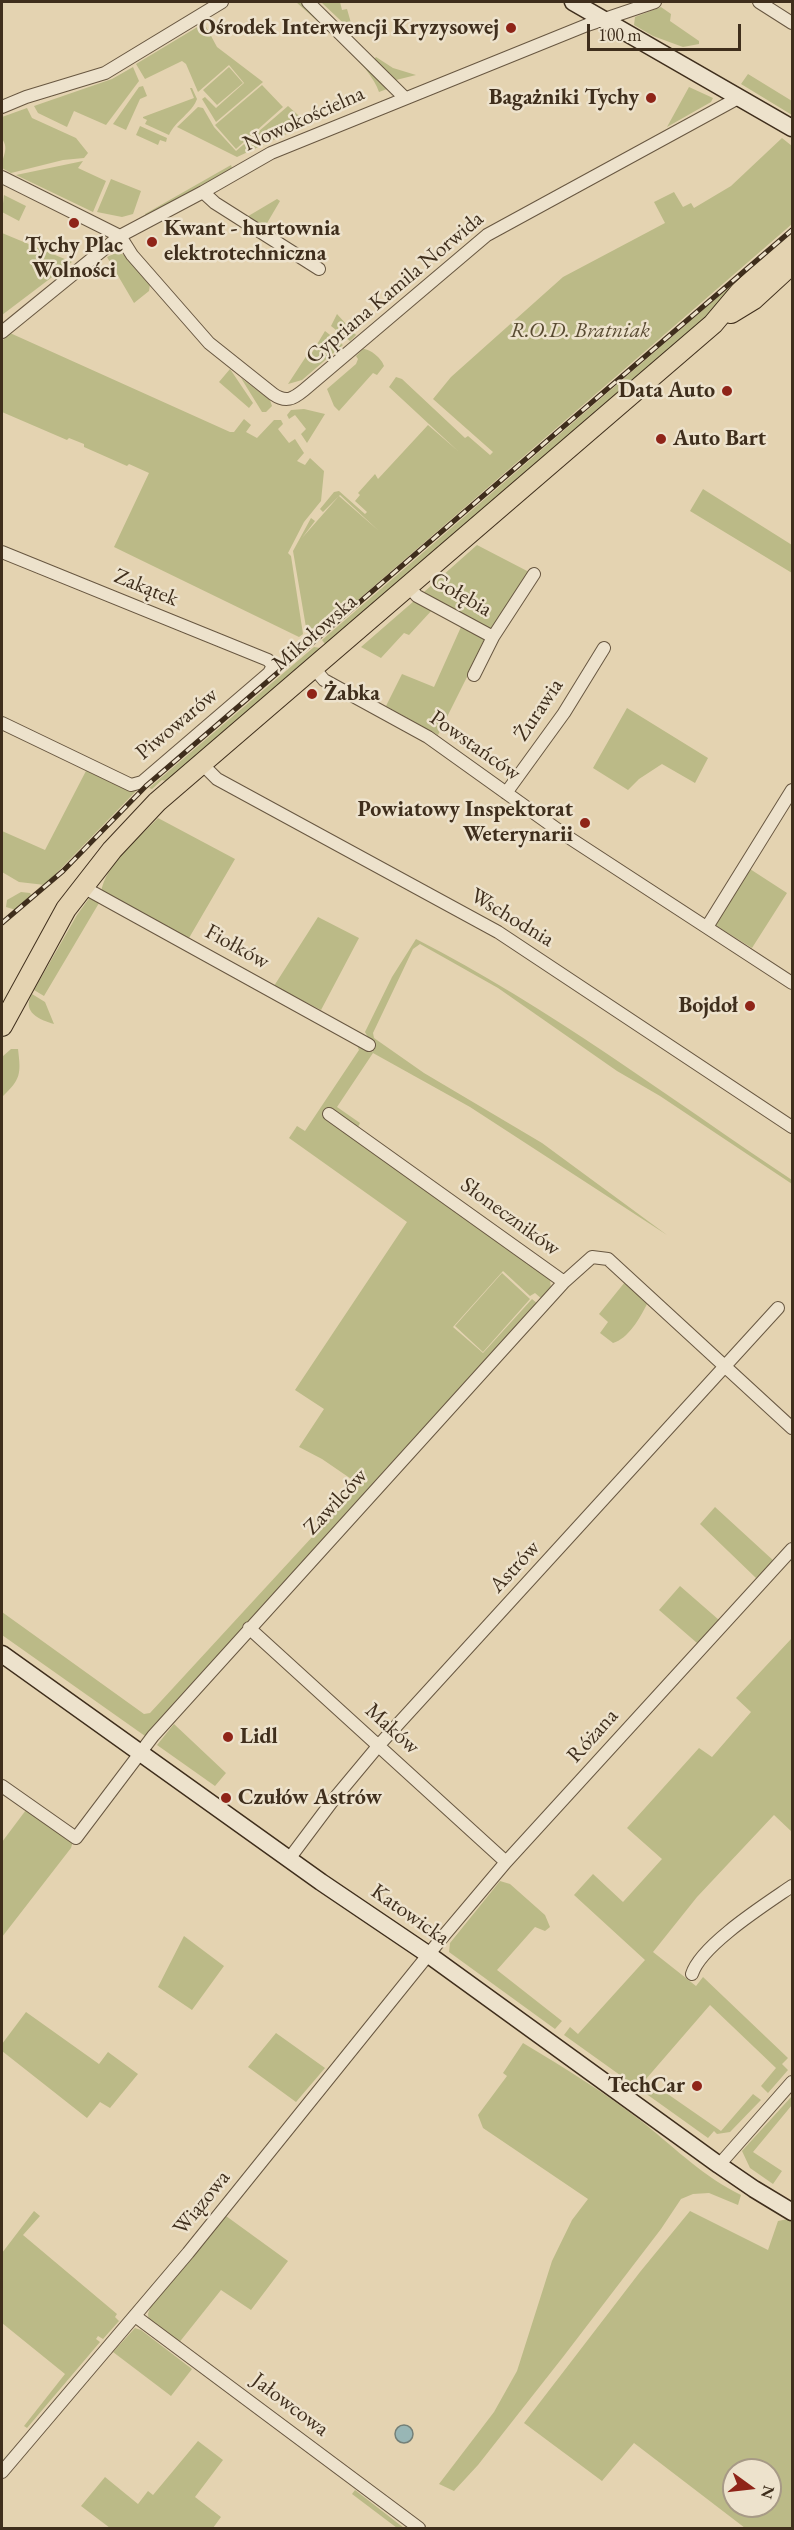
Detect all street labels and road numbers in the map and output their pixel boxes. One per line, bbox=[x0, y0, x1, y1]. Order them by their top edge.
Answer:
street label: Nowokościelna bbox=[239, 81, 369, 157]
street label: Cypriana Kamila Norwida bbox=[301, 206, 489, 370]
street label: Zakątek bbox=[110, 563, 182, 613]
street label: Gołębia bbox=[426, 567, 496, 623]
street label: Mikołowska bbox=[267, 589, 363, 677]
street label: Żurawia bbox=[509, 674, 569, 746]
street label: Piwowarów bbox=[131, 682, 223, 766]
street label: Powstańców bbox=[424, 705, 526, 787]
street label: Wschodnia bbox=[465, 883, 559, 953]
street label: Fiołków bbox=[200, 919, 274, 975]
street label: Słoneczników bbox=[455, 1172, 565, 1262]
street label: Zawilców bbox=[299, 1463, 373, 1541]
street label: Astrów bbox=[484, 1535, 546, 1599]
street label: Maków bbox=[359, 1698, 425, 1760]
street label: Różana bbox=[562, 1703, 624, 1769]
street label: Katowicka bbox=[366, 1878, 454, 1952]
street label: Wiązowa bbox=[168, 2165, 236, 2241]
street label: Jałowcowa bbox=[246, 2367, 334, 2443]

